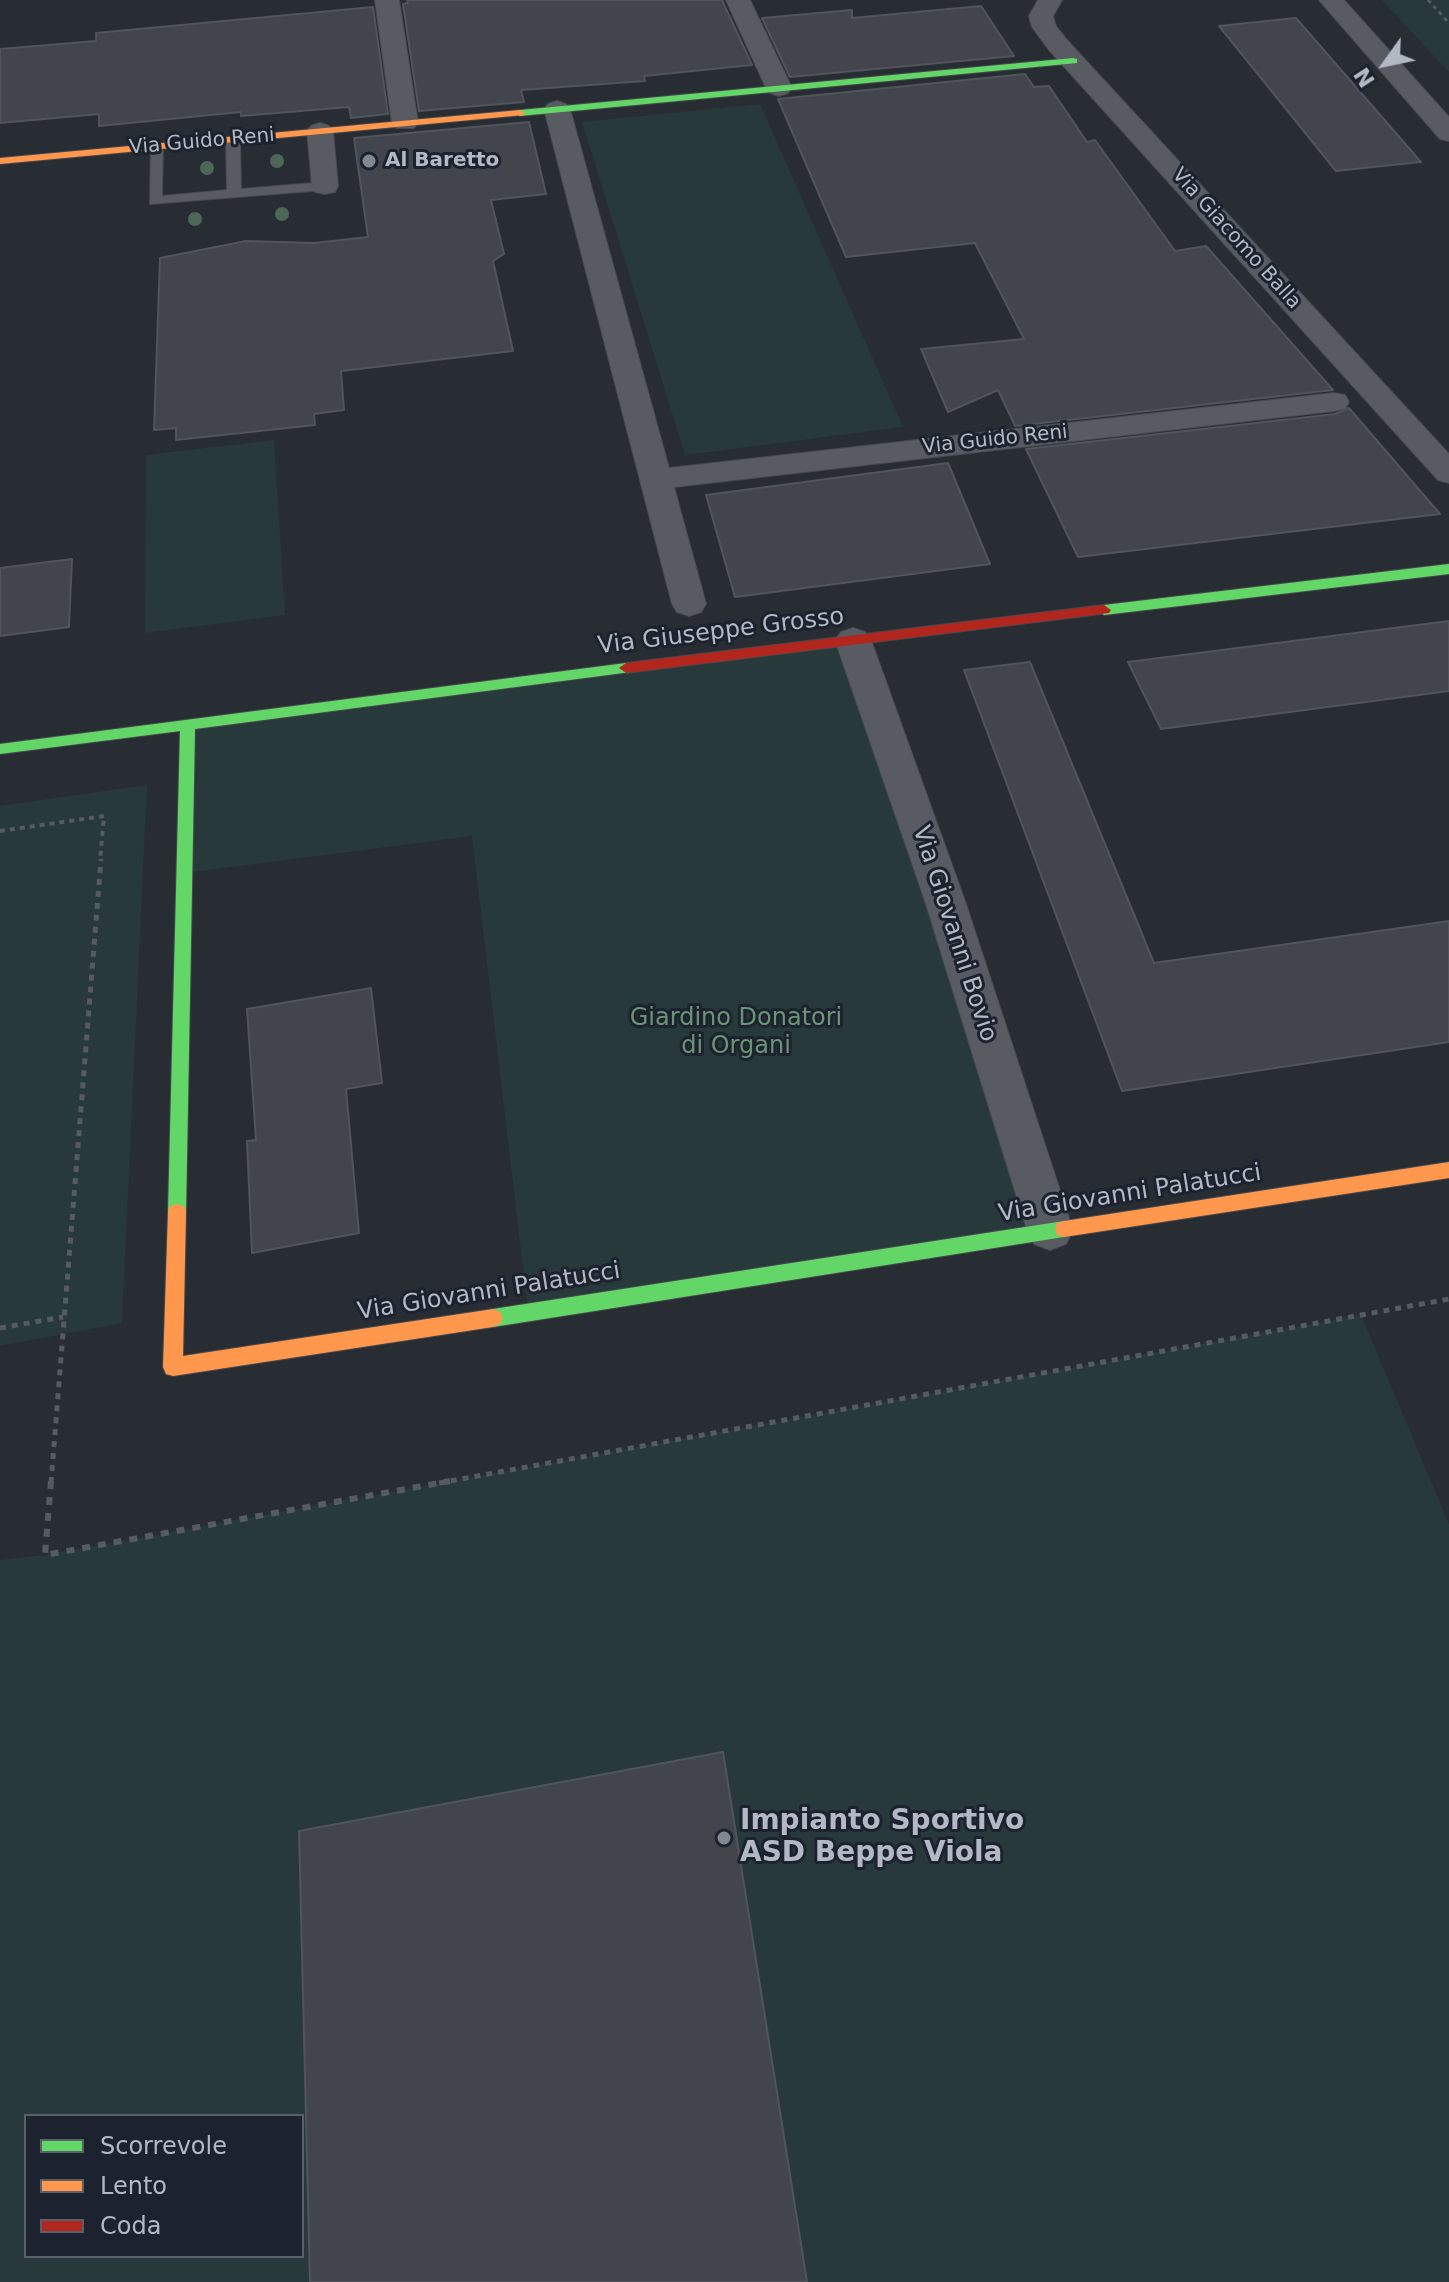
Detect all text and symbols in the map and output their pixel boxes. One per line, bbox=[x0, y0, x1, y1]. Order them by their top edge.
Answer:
north arrow bbox=[1345, 24, 1425, 104]
text: N bbox=[1349, 63, 1380, 92]
street label: Via Guido Reni bbox=[128, 124, 276, 160]
place label: Al Baretto bbox=[385, 149, 499, 173]
marker: Al Baretto bbox=[360, 152, 378, 170]
street label: Via Giacomo Balla bbox=[1166, 164, 1306, 314]
street label: Via Guido Reni bbox=[921, 420, 1069, 460]
street label: Via Giuseppe Grosso bbox=[596, 603, 846, 661]
street label: Via Giovanni Bovio bbox=[906, 822, 1002, 1046]
park label: Giardino Donatori di Organi bbox=[630, 1005, 842, 1061]
street label: Via Giovanni Palatucci bbox=[997, 1159, 1263, 1229]
street label: Via Giovanni Palatucci bbox=[356, 1257, 622, 1327]
place label: Impianto Sportivo ASD Beppe Viola bbox=[740, 1805, 1024, 1871]
marker: Impianto Sportivo ASD Beppe Viola bbox=[715, 1829, 733, 1847]
legend bbox=[24, 2114, 304, 2258]
text: Scorrevole bbox=[100, 2132, 227, 2160]
text: Lento bbox=[100, 2172, 167, 2200]
text: Coda bbox=[100, 2212, 161, 2240]

